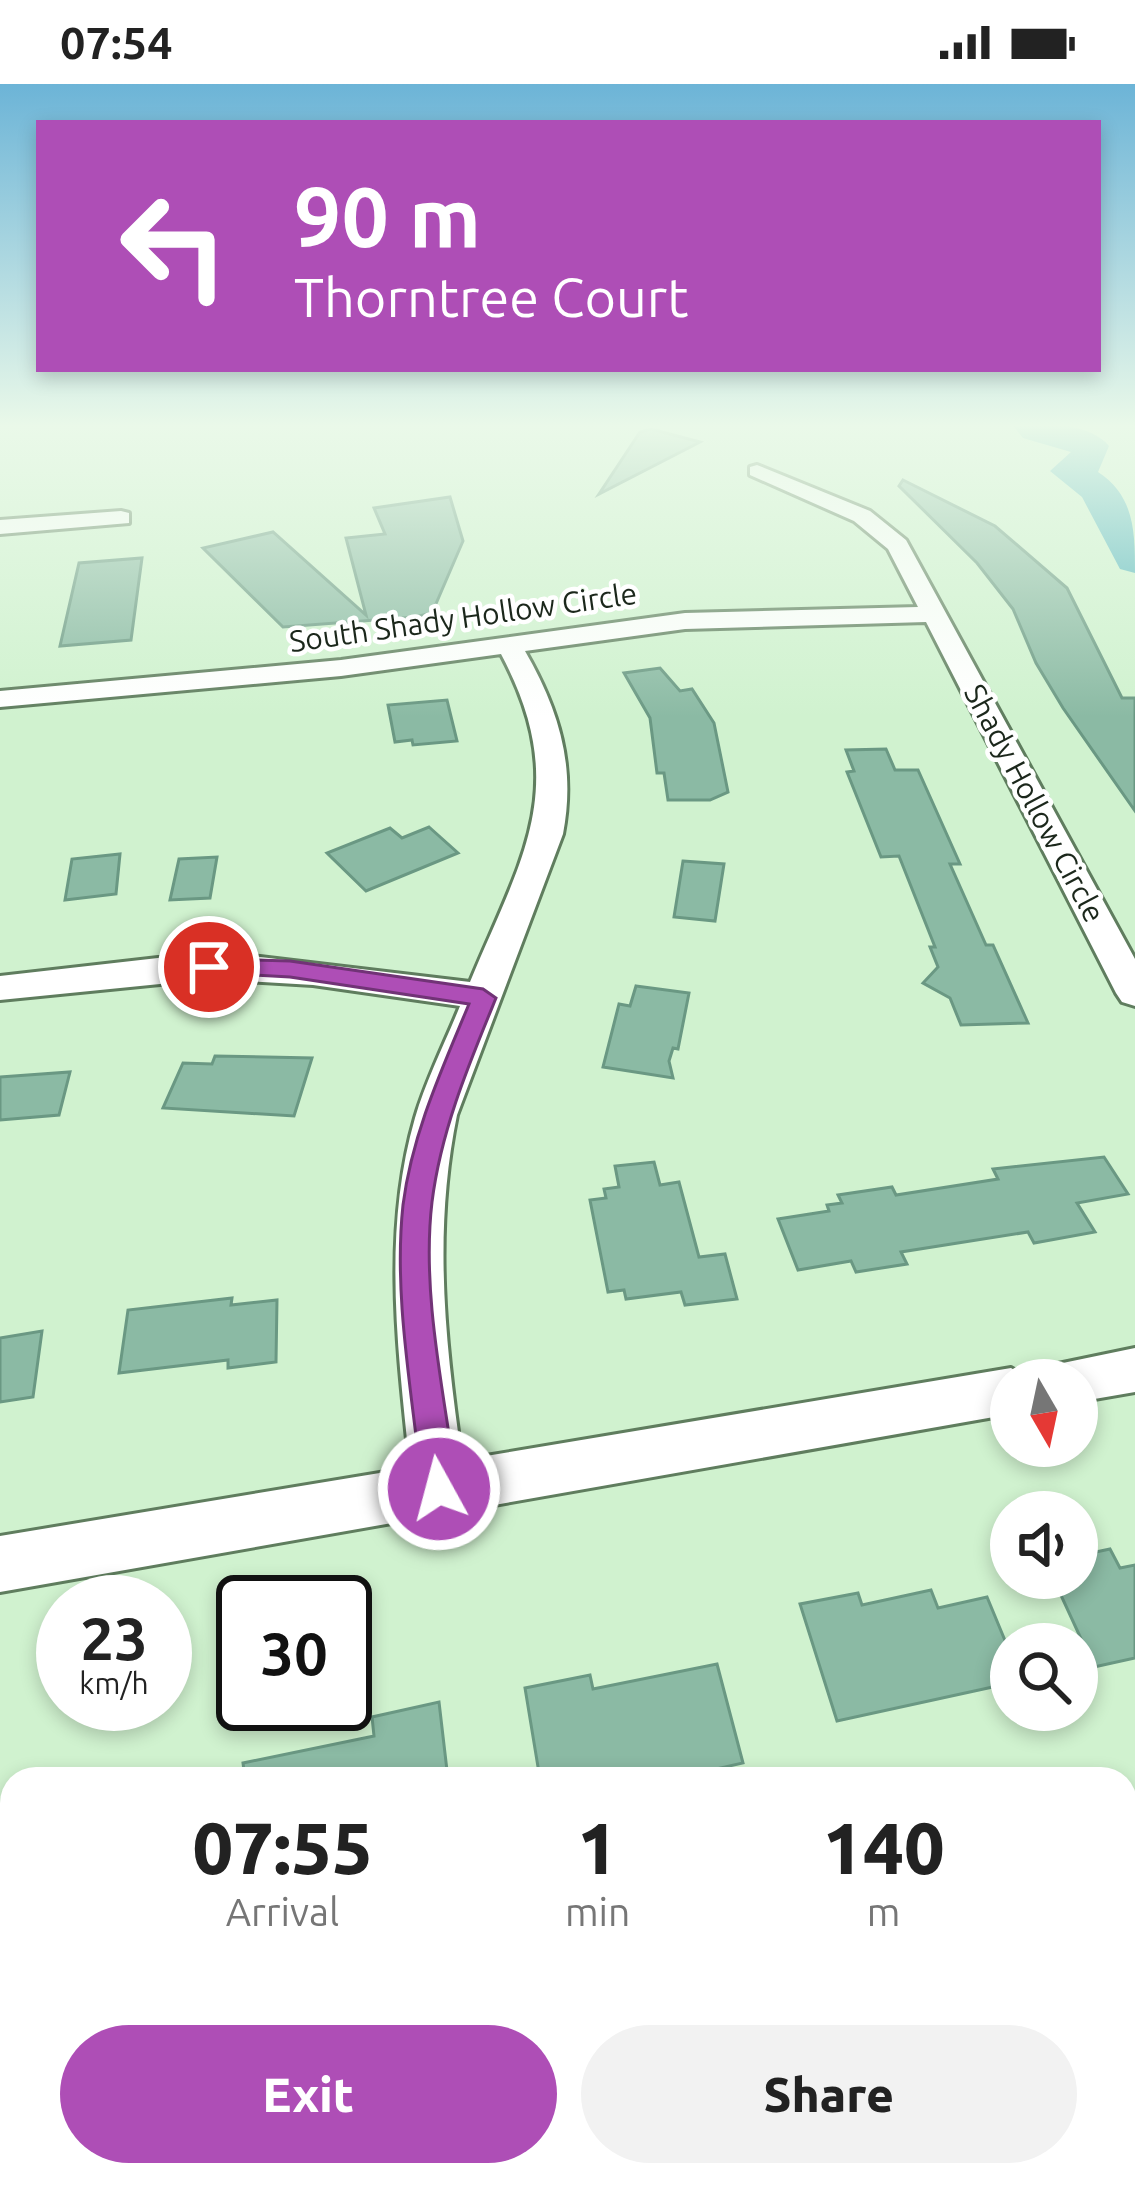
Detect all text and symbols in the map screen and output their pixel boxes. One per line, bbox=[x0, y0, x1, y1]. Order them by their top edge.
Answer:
text: 07:54 bbox=[60, 17, 173, 68]
icon: left bbox=[96, 168, 252, 324]
text: 90 m bbox=[294, 169, 481, 263]
text: Thorntree Court bbox=[294, 267, 689, 327]
street label: South Shady Hollow Circle bbox=[287, 576, 639, 658]
street label: Shady Hollow Circle bbox=[958, 678, 1112, 928]
pin bbox=[158, 916, 260, 1018]
icon: arrive bbox=[176, 934, 242, 1000]
north arrow bbox=[990, 1359, 1098, 1467]
map controls bbox=[990, 1359, 1098, 1731]
position arrow bbox=[376, 1426, 502, 1552]
button: sound bbox=[990, 1491, 1098, 1599]
speed limit sign: 30 bbox=[216, 1575, 372, 1731]
text: 23 bbox=[80, 1604, 148, 1671]
button: search bbox=[990, 1623, 1098, 1731]
text: km/h bbox=[79, 1666, 149, 1700]
text: 07:55 bbox=[192, 1807, 373, 1888]
text: 1 bbox=[577, 1807, 618, 1888]
text: 140 bbox=[823, 1807, 945, 1888]
text: Arrival bbox=[226, 1890, 339, 1933]
text: min bbox=[565, 1890, 630, 1933]
text: m bbox=[867, 1890, 900, 1933]
button: Exit bbox=[60, 2025, 557, 2163]
button: Share bbox=[581, 2025, 1077, 2163]

